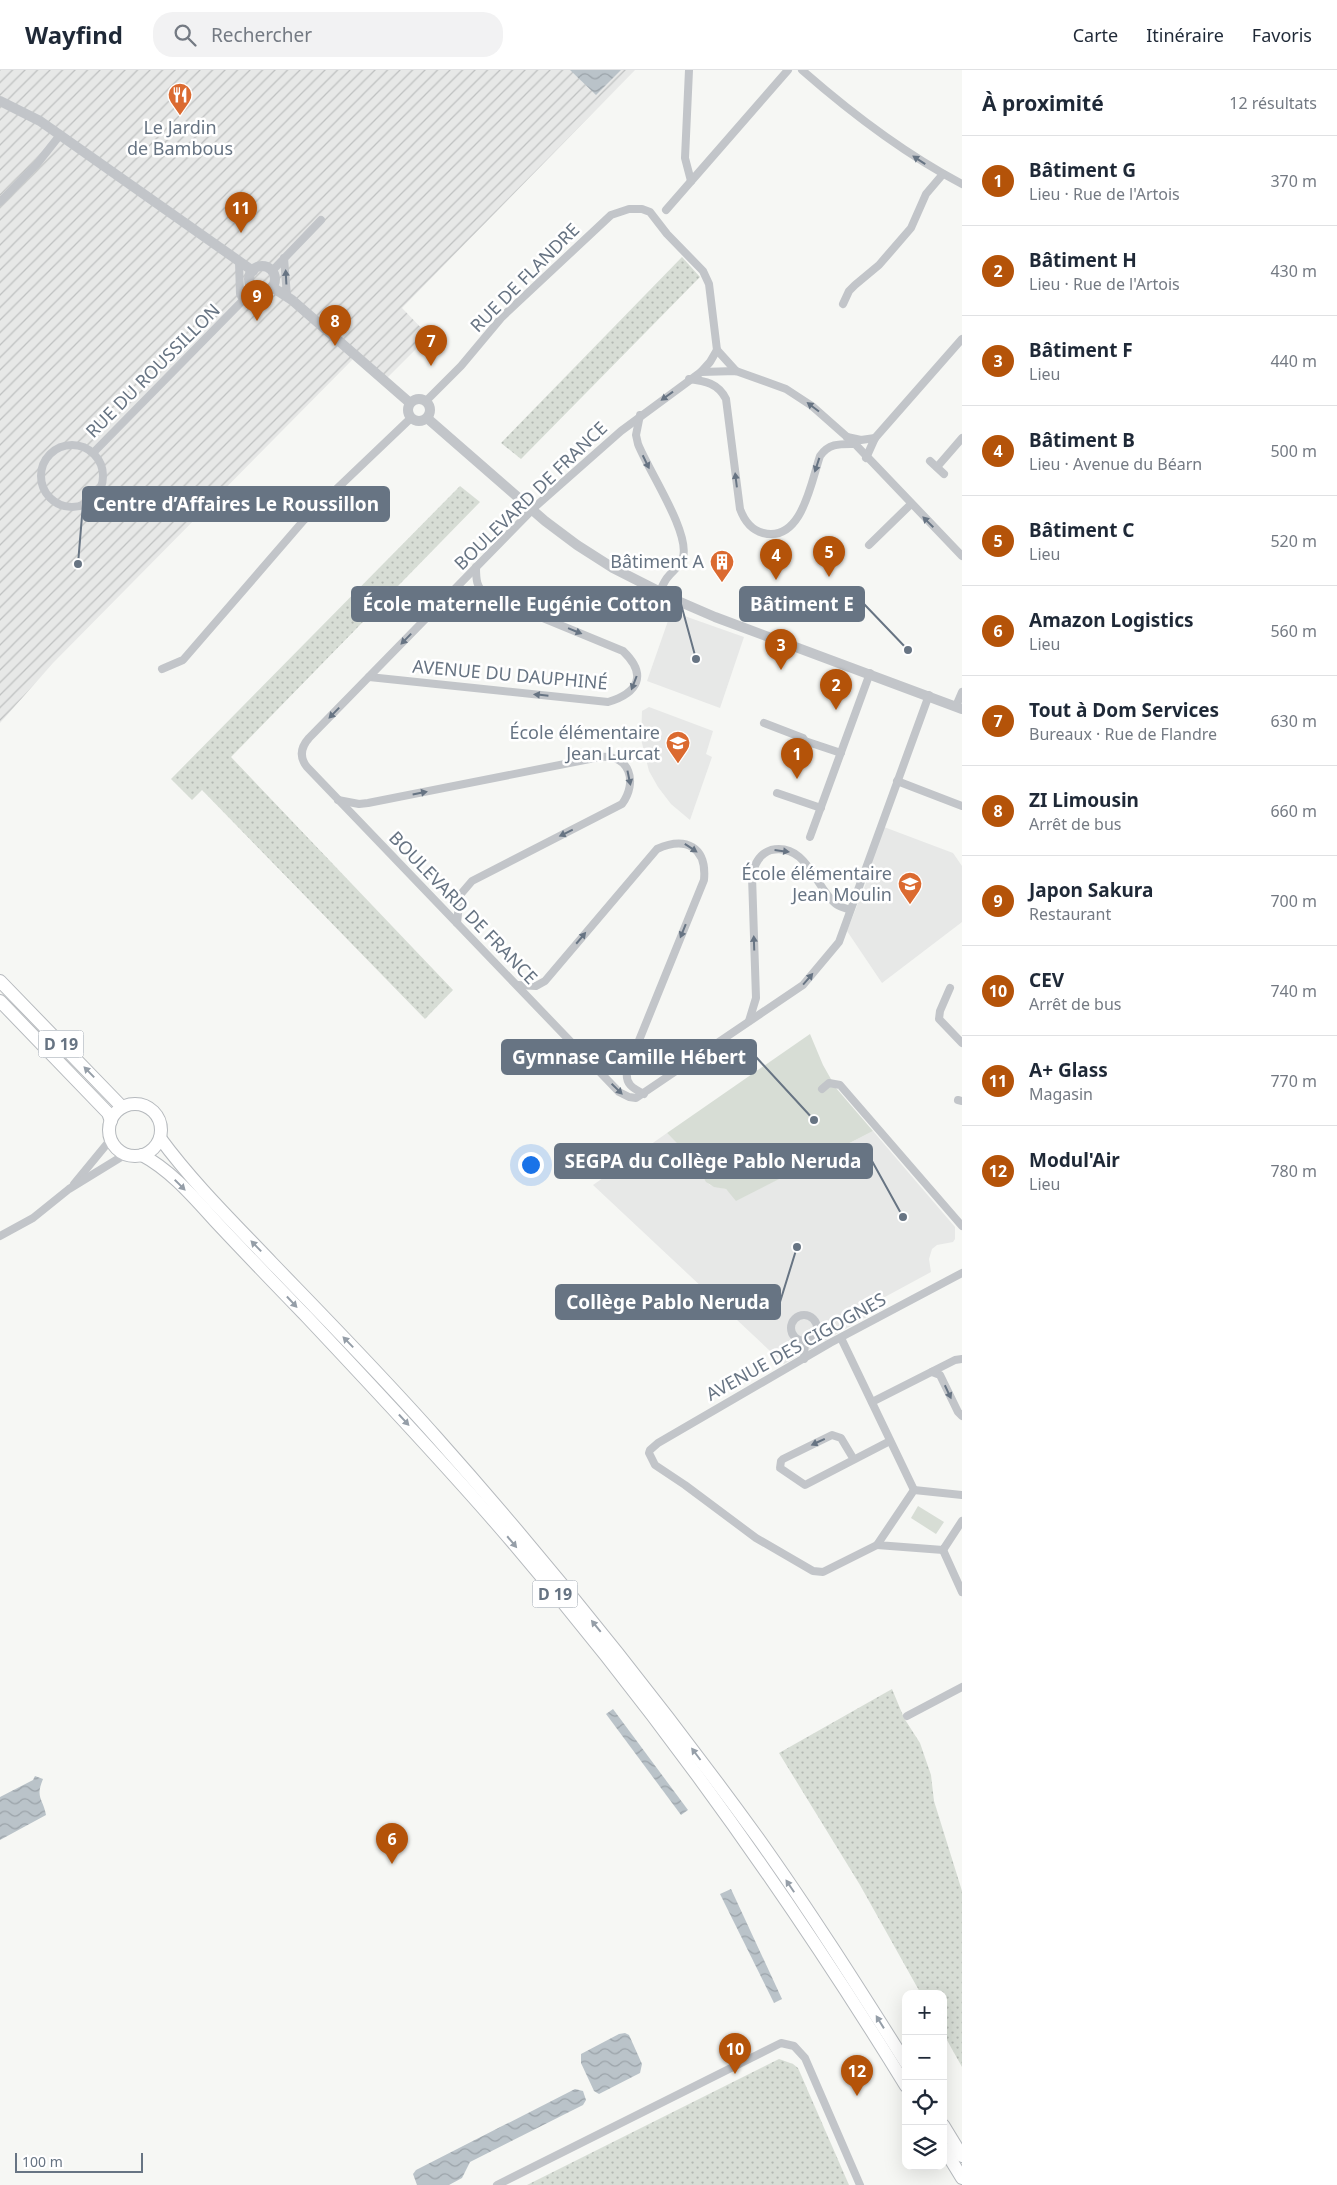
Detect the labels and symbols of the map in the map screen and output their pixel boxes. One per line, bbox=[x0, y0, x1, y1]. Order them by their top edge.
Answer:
restaurant icon: Le Jardin de Bambous bbox=[167, 82, 193, 116]
place label: Le Jardin de Bambous bbox=[127, 115, 233, 160]
one-way arrow bbox=[913, 155, 926, 165]
pin: 11 bbox=[225, 192, 257, 233]
street label: RUE DE FLANDRE bbox=[464, 217, 584, 337]
one-way arrow bbox=[281, 269, 289, 285]
pin: 9 bbox=[241, 280, 273, 321]
street label: RUE DU ROUSSILLON bbox=[80, 298, 225, 443]
pin: 8 bbox=[319, 305, 351, 346]
pin: 7 bbox=[415, 325, 447, 366]
one-way arrow bbox=[660, 391, 674, 401]
one-way arrow bbox=[806, 402, 820, 412]
street label: BOULEVARD DE FRANCE bbox=[449, 416, 612, 575]
one-way arrow bbox=[642, 455, 650, 469]
one-way arrow bbox=[813, 458, 821, 473]
one-way arrow bbox=[732, 471, 740, 487]
callout: Centre d’Affaires Le Roussillon bbox=[83, 487, 389, 521]
text: Centre d’Affaires Le Roussillon bbox=[93, 491, 379, 517]
one-way arrow bbox=[922, 516, 934, 528]
pin: 5 bbox=[813, 536, 845, 577]
pin: 4 bbox=[760, 539, 792, 580]
place label: Bâtiment A bbox=[610, 549, 704, 573]
building icon: Bâtiment A bbox=[709, 549, 735, 583]
callout: École maternelle Eugénie Cotton bbox=[352, 587, 681, 621]
callout: Bâtiment E bbox=[740, 587, 864, 621]
text: École maternelle Eugénie Cotton bbox=[363, 591, 672, 617]
text: Bâtiment E bbox=[750, 591, 854, 617]
one-way arrow bbox=[568, 628, 583, 635]
pin: 3 bbox=[765, 629, 797, 670]
one-way arrow bbox=[400, 633, 412, 645]
street label: AVENUE DU DAUPHINÉ bbox=[412, 654, 609, 694]
pin: 2 bbox=[820, 669, 852, 710]
one-way arrow bbox=[630, 676, 638, 691]
one-way arrow bbox=[533, 691, 549, 699]
one-way arrow bbox=[328, 706, 340, 718]
place label: École élémentaire Jean Lurcat bbox=[509, 720, 660, 765]
school or university icon: École élémentaire Jean Lurcat bbox=[665, 730, 691, 764]
pin: 1 bbox=[781, 738, 813, 779]
one-way arrow bbox=[625, 771, 633, 786]
one-way arrow bbox=[412, 788, 428, 796]
street label: BOULEVARD DE FRANCE bbox=[384, 826, 543, 989]
one-way arrow bbox=[558, 829, 573, 837]
one-way arrow bbox=[684, 844, 698, 853]
one-way arrow bbox=[774, 847, 790, 855]
place label: École élémentaire Jean Moulin bbox=[741, 861, 892, 906]
school or university icon: École élémentaire Jean Moulin bbox=[897, 871, 923, 905]
one-way arrow bbox=[679, 924, 687, 938]
one-way arrow bbox=[576, 932, 587, 945]
one-way arrow bbox=[749, 935, 757, 951]
one-way arrow bbox=[802, 973, 814, 985]
road number: D 19 bbox=[38, 1031, 84, 1058]
callout: Gymnase Camille Hébert bbox=[502, 1040, 756, 1074]
text: Gymnase Camille Hébert bbox=[512, 1044, 746, 1070]
one-way arrow bbox=[83, 1067, 95, 1079]
one-way arrow bbox=[610, 1083, 622, 1095]
callout: SEGPA du Collège Pablo Neruda bbox=[555, 1144, 872, 1178]
text: SEGPA du Collège Pablo Neruda bbox=[565, 1148, 861, 1174]
your location bbox=[518, 1152, 544, 1178]
one-way arrow bbox=[174, 1179, 186, 1191]
one-way arrow bbox=[250, 1240, 262, 1252]
callout: Collège Pablo Neruda bbox=[556, 1285, 780, 1319]
street label: AVENUE DES CIGOGNES bbox=[701, 1287, 890, 1406]
text: Collège Pablo Neruda bbox=[566, 1289, 770, 1315]
one-way arrow bbox=[286, 1296, 298, 1308]
one-way arrow bbox=[342, 1336, 354, 1348]
one-way arrow bbox=[945, 1385, 953, 1399]
one-way arrow bbox=[398, 1414, 410, 1426]
one-way arrow bbox=[811, 1438, 825, 1446]
one-way arrow bbox=[506, 1535, 517, 1548]
road number: D 19 bbox=[532, 1580, 578, 1608]
one-way arrow bbox=[591, 1620, 602, 1633]
one-way arrow bbox=[690, 1748, 701, 1761]
pin: 6 bbox=[376, 1823, 408, 1864]
one-way arrow bbox=[785, 1879, 795, 1893]
one-way arrow bbox=[875, 2015, 884, 2028]
pin: 10 bbox=[719, 2033, 751, 2074]
pin: 12 bbox=[841, 2055, 873, 2096]
scale bar bbox=[15, 2150, 142, 2173]

